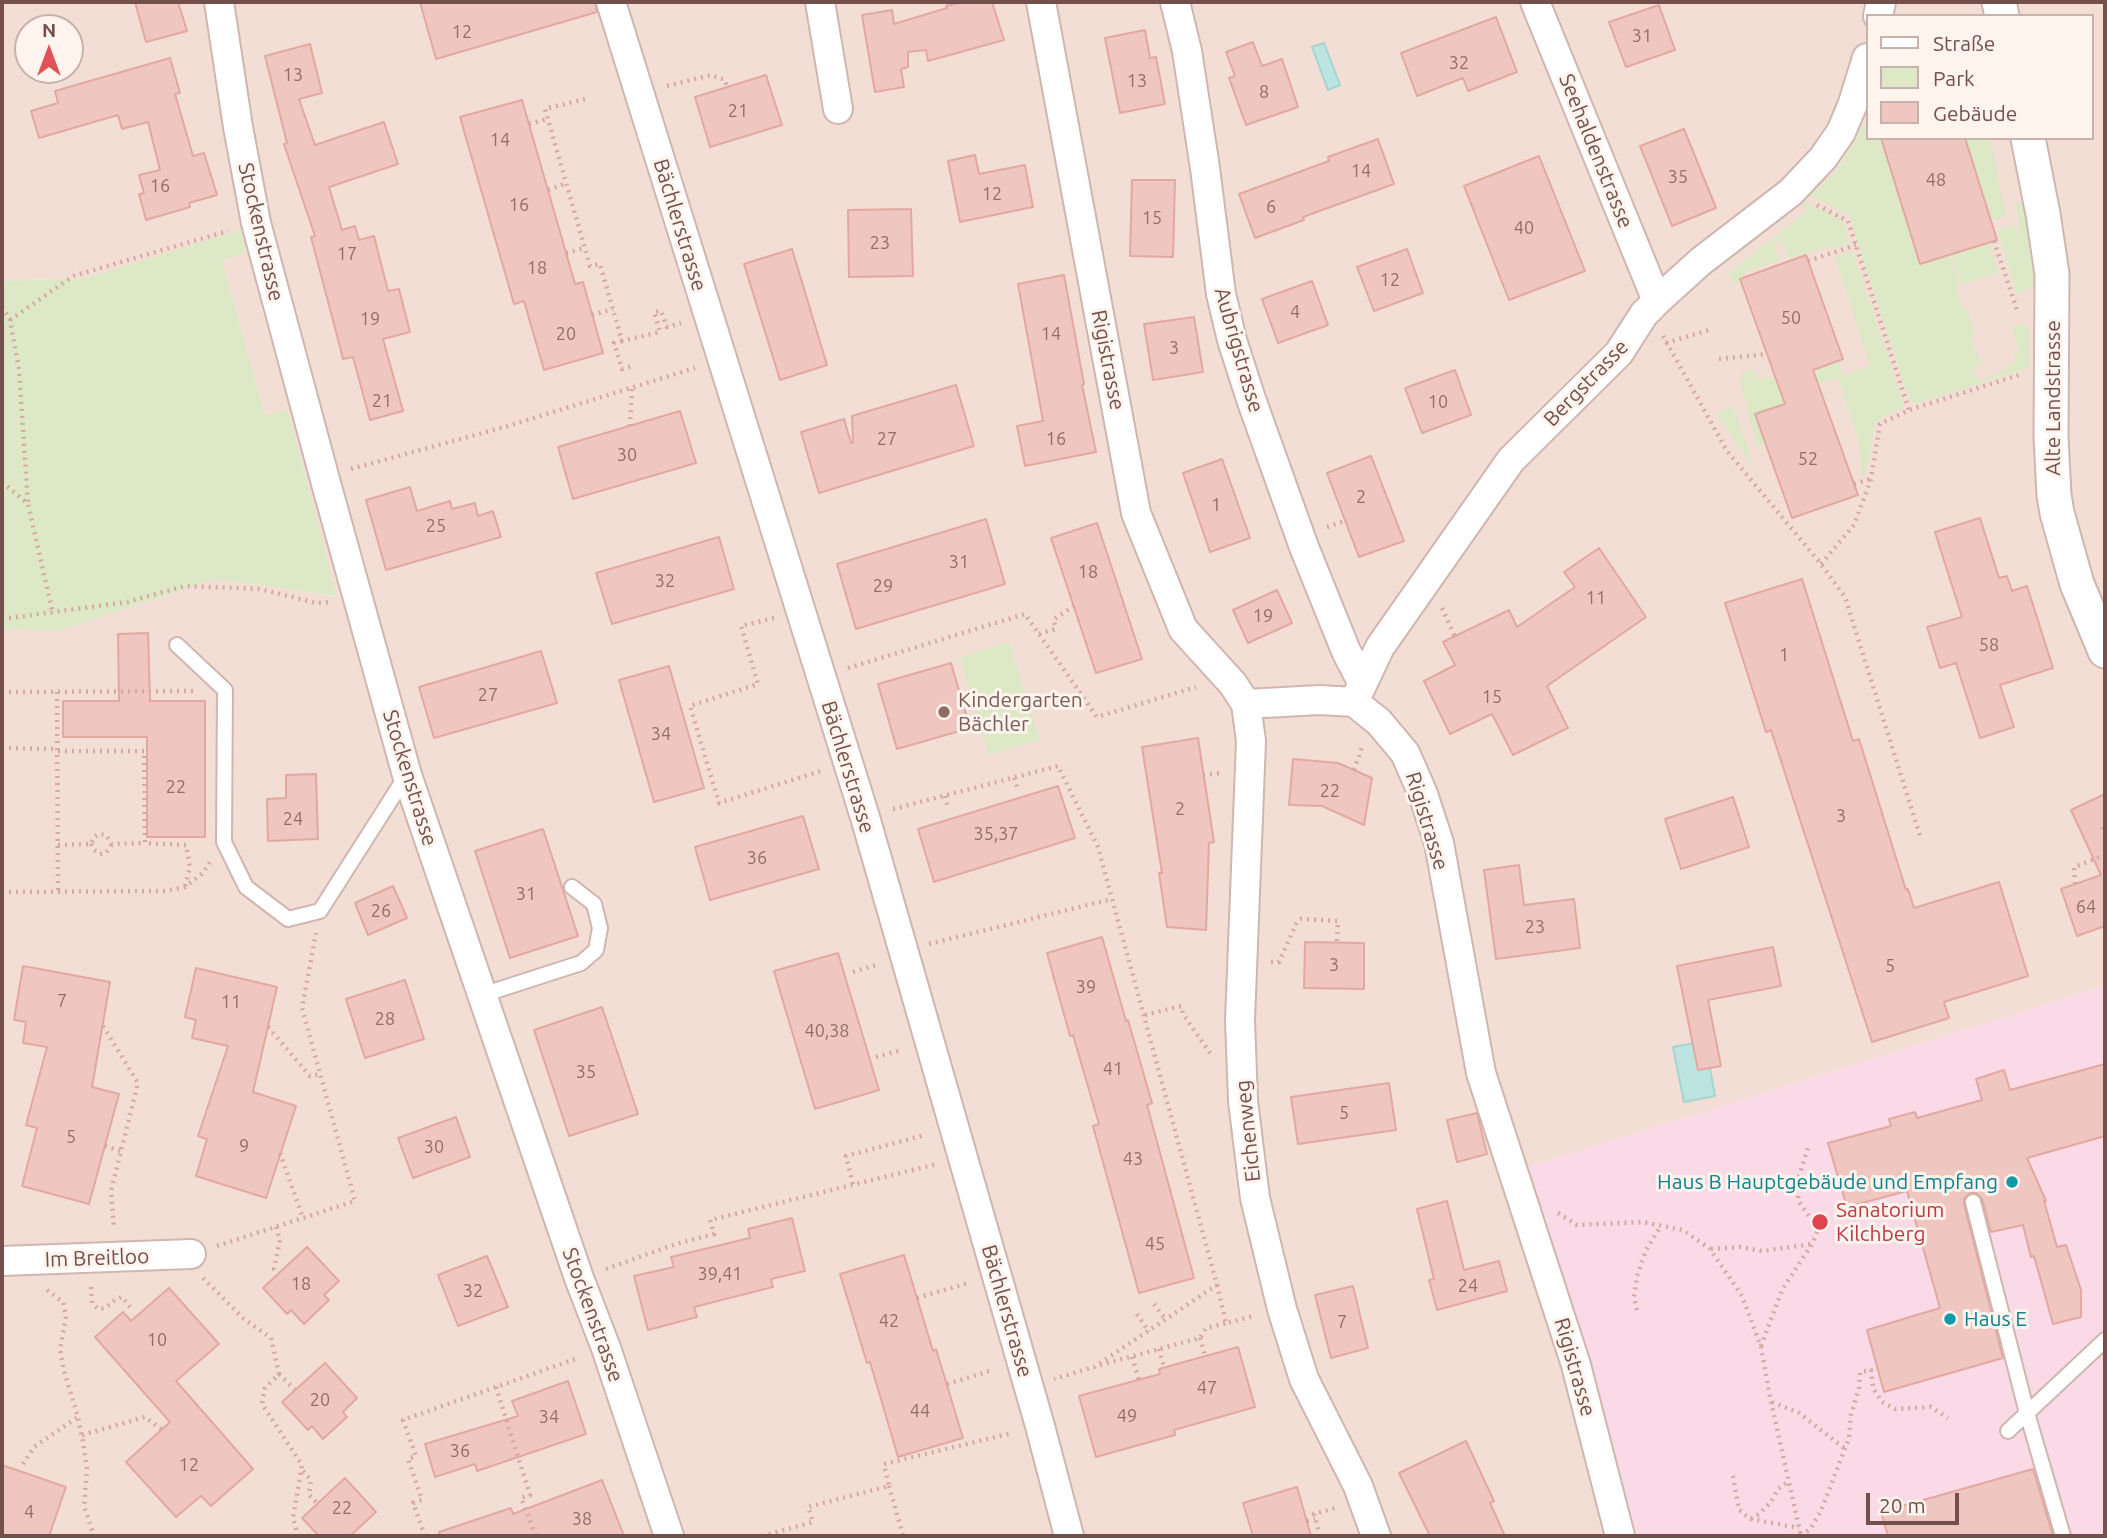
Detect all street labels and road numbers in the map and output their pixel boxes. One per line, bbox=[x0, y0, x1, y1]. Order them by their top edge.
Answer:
street label: Seehaldenstrasse bbox=[1554, 70, 1638, 232]
street label: Bächlerstrasse bbox=[648, 156, 712, 294]
street label: Stockenstrasse bbox=[233, 160, 289, 304]
street label: Aubrigstrasse bbox=[1209, 285, 1269, 415]
street label: Rigistrasse bbox=[1086, 308, 1130, 412]
street label: Alte Landstrasse bbox=[2040, 320, 2066, 476]
street label: Bergstrasse bbox=[1538, 334, 1634, 432]
street label: Bächlerstrasse bbox=[816, 698, 880, 836]
street label: Stockenstrasse bbox=[377, 707, 443, 849]
street label: Rigistrasse bbox=[1400, 769, 1454, 873]
street label: Eichenweg bbox=[1230, 1079, 1266, 1183]
street label: Bächlerstrasse bbox=[976, 1242, 1038, 1380]
street label: Im Breitloo bbox=[44, 1244, 150, 1272]
street label: Stockenstrasse bbox=[557, 1244, 629, 1386]
street label: Rigistrasse bbox=[1549, 1315, 1601, 1419]

